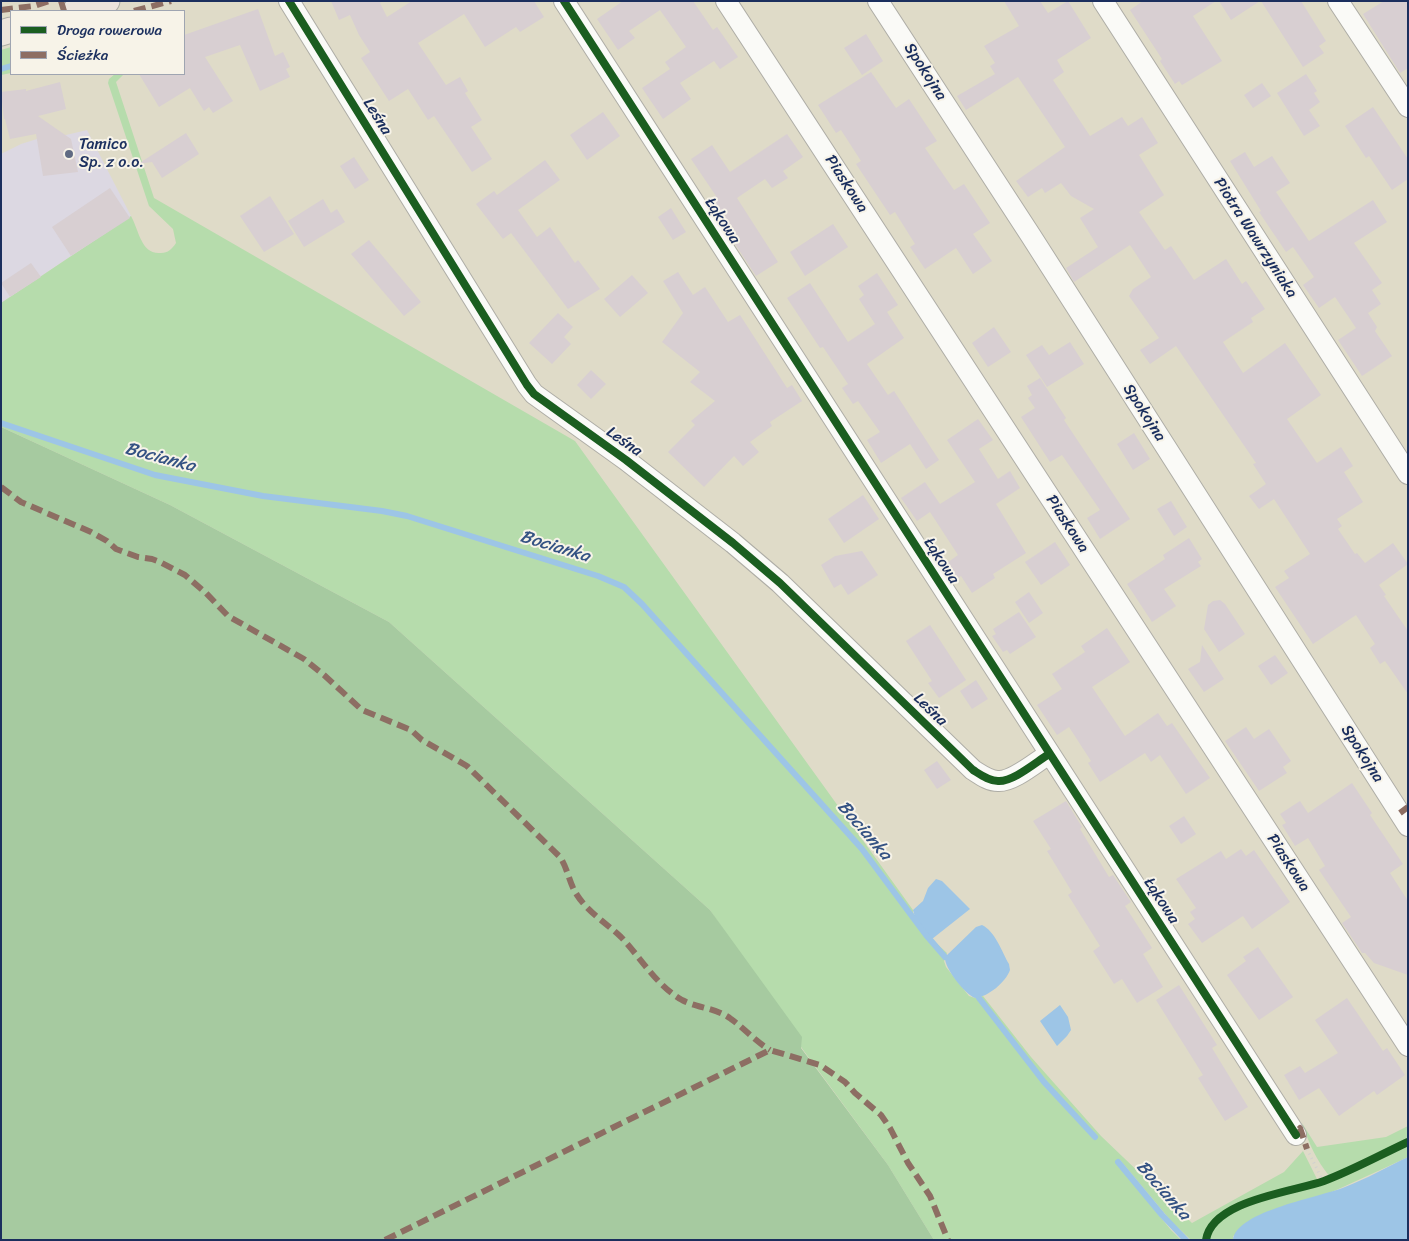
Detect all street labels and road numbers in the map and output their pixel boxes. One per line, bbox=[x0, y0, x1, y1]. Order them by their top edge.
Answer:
street label: Spokojna bbox=[899, 40, 951, 104]
street label: Leśna bbox=[358, 95, 396, 139]
street label: Piaskowa bbox=[820, 152, 872, 216]
street label: Piotra Wawrzyniaka bbox=[1209, 174, 1301, 302]
street label: Łąkowa bbox=[700, 194, 744, 248]
street label: Spokojna bbox=[1118, 381, 1170, 445]
street label: Leśna bbox=[602, 423, 646, 461]
street label: Piaskowa bbox=[1041, 492, 1093, 556]
street label: Łąkowa bbox=[919, 534, 963, 588]
street label: Leśna bbox=[909, 689, 951, 731]
street label: Spokojna bbox=[1336, 722, 1388, 786]
street label: Piaskowa bbox=[1262, 831, 1314, 895]
street label: Łąkowa bbox=[1139, 874, 1183, 928]

